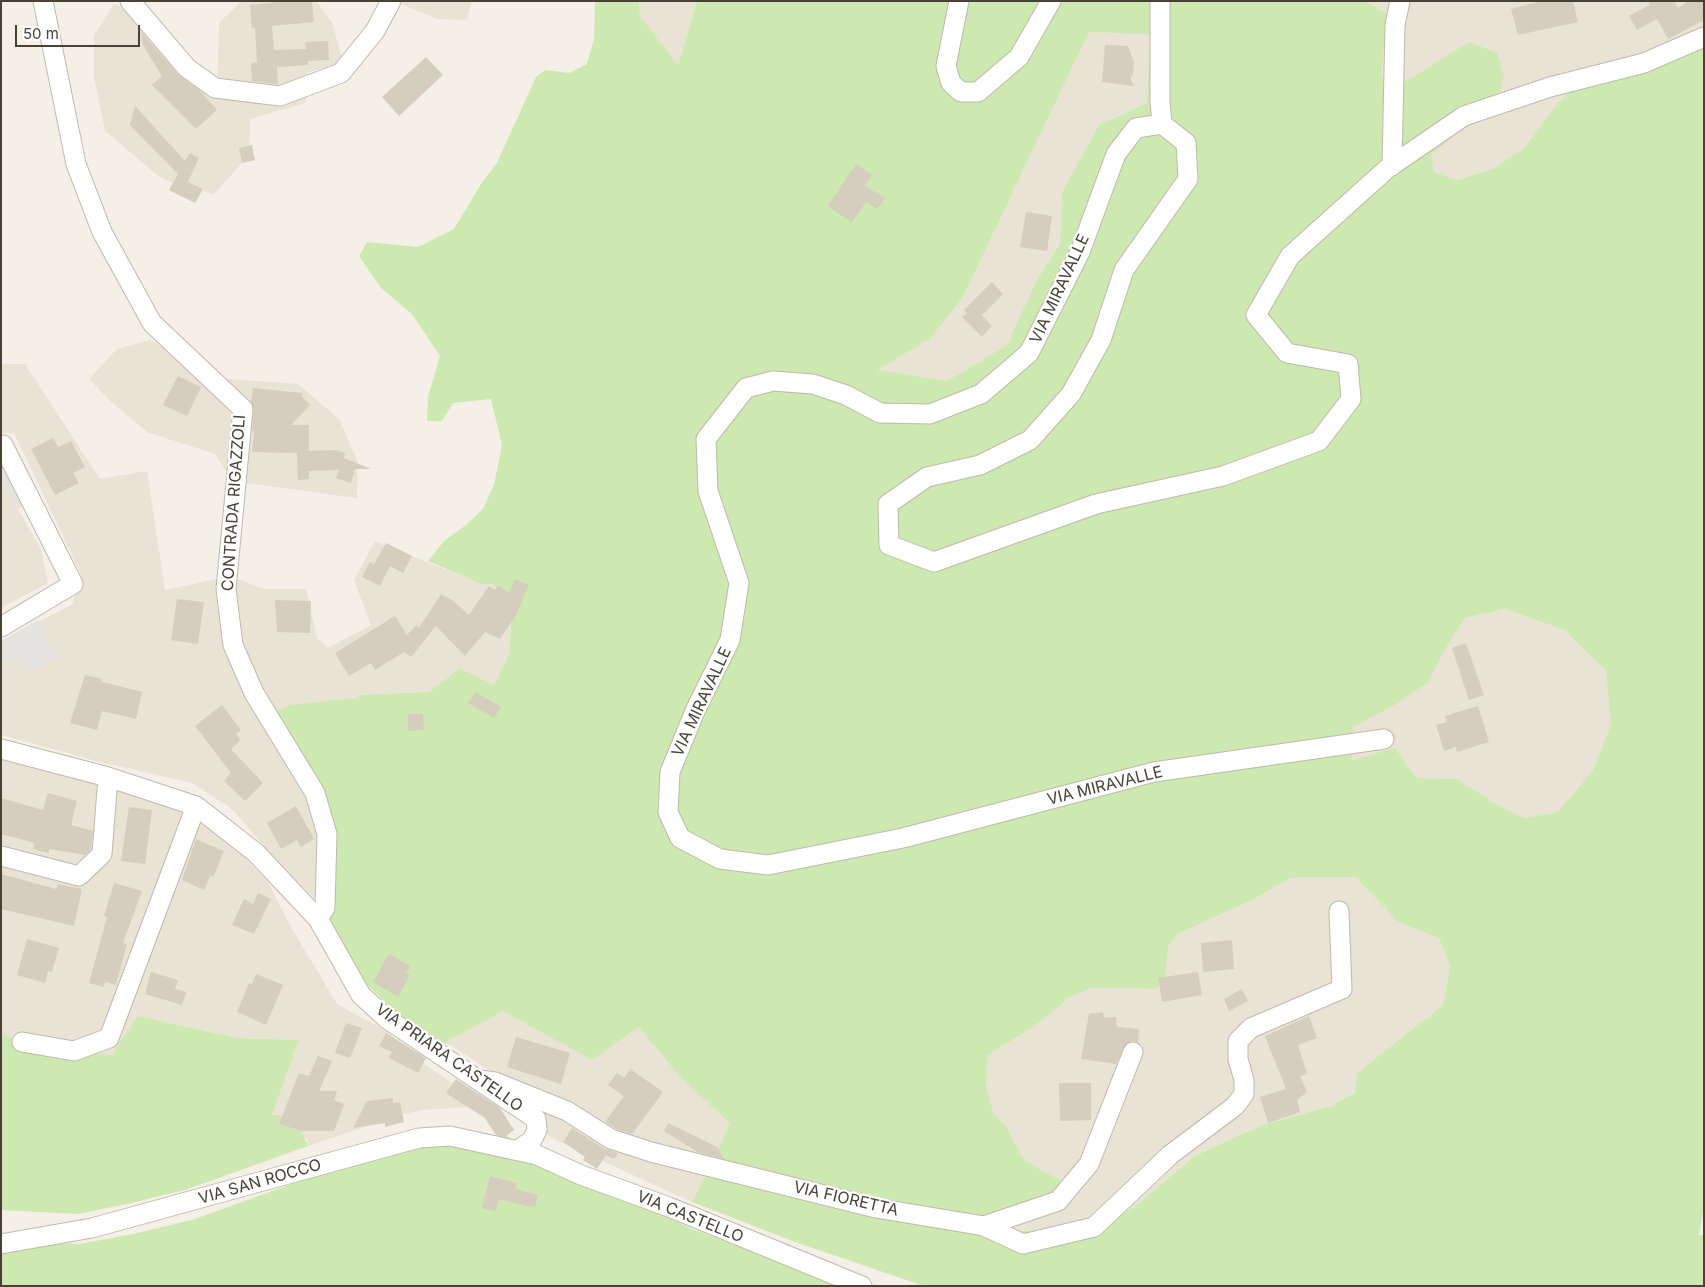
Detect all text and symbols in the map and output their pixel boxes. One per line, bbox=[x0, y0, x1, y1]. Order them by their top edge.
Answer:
scale bar bbox=[18, 15, 142, 47]
text: 50 m bbox=[23, 24, 59, 43]
street label: VIA MIRAVALLE bbox=[1026, 231, 1094, 347]
street label: CONTRADA RIGAZZOLI bbox=[218, 414, 250, 592]
street label: VIA MIRAVALLE bbox=[668, 644, 736, 760]
street label: VIA MIRAVALLE bbox=[1045, 762, 1165, 810]
street label: VIA PRIARA CASTELLO bbox=[372, 1000, 526, 1116]
street label: VIA SAN ROCCO bbox=[196, 1155, 324, 1209]
street label: VIA FIORETTA bbox=[792, 1178, 900, 1220]
street label: VIA CASTELLO bbox=[634, 1187, 746, 1247]

